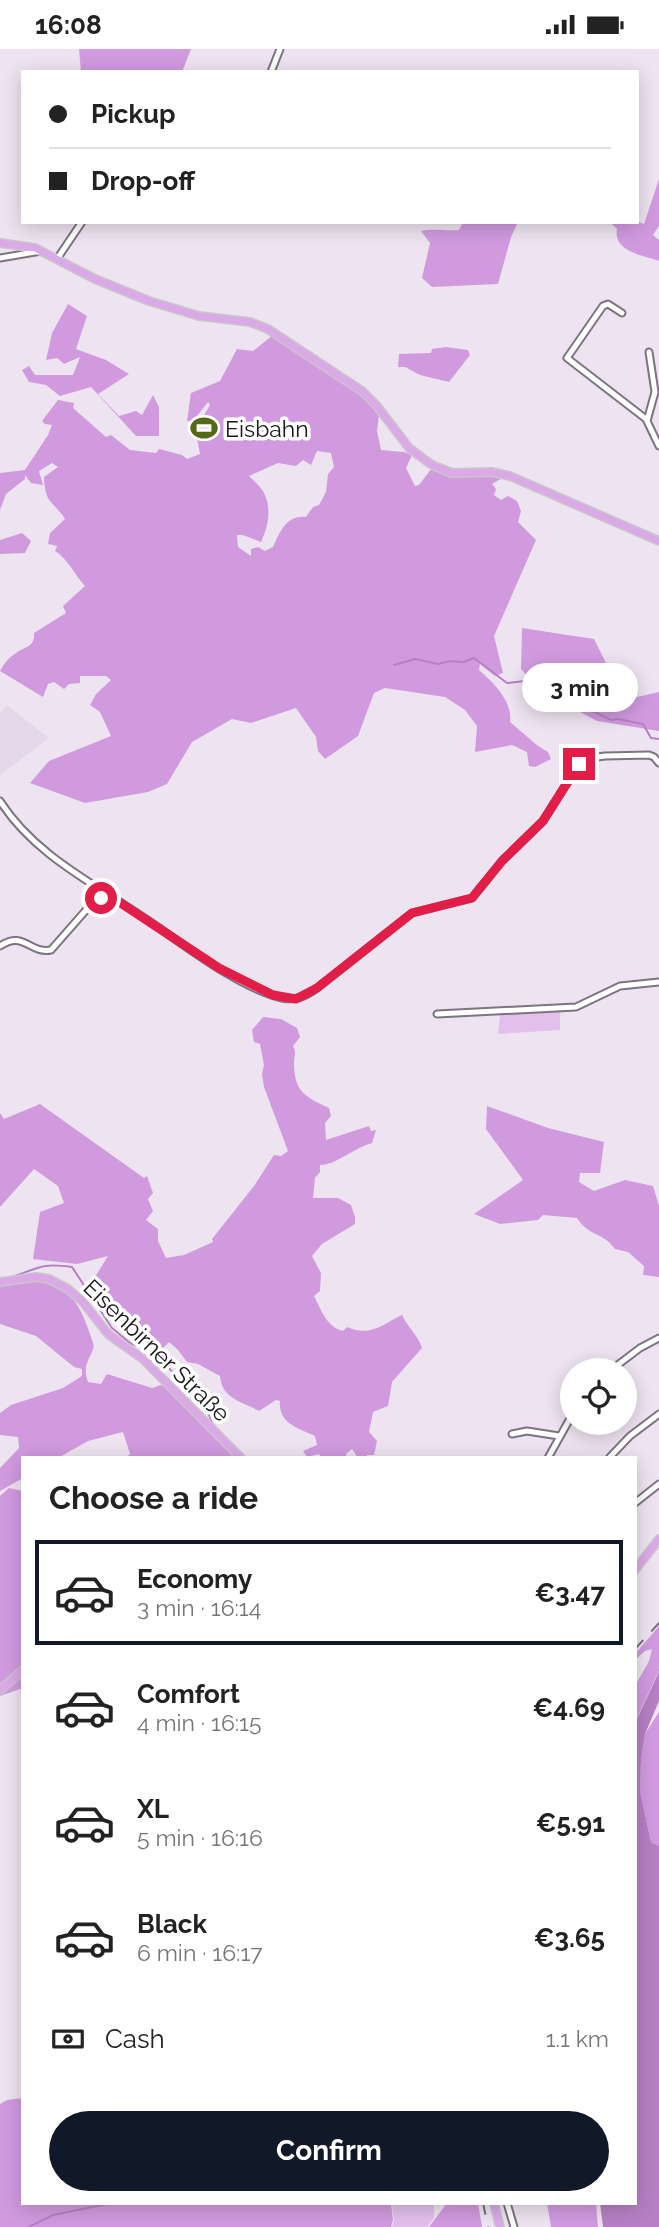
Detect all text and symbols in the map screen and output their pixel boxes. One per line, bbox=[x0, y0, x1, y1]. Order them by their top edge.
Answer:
text: 16:08 bbox=[35, 10, 102, 40]
text: Pickup bbox=[91, 99, 176, 129]
text: Drop-off bbox=[91, 166, 195, 196]
sports icon: Eisbahn bbox=[189, 413, 219, 443]
place label: Eisbahn bbox=[225, 415, 309, 442]
callout: 3 min bbox=[521, 663, 637, 711]
text: 3 min bbox=[550, 674, 610, 701]
route end bbox=[563, 748, 595, 780]
route start bbox=[85, 882, 117, 914]
street label: Eisenbirner Straße bbox=[78, 1273, 236, 1427]
map controls bbox=[560, 1358, 637, 1435]
button: locate bbox=[560, 1358, 637, 1435]
text: Choose a ride bbox=[49, 1479, 258, 1516]
icon: car bbox=[53, 1561, 116, 1624]
text: Economy bbox=[137, 1564, 252, 1594]
text: €3.47 bbox=[534, 1578, 605, 1608]
text: 3 min · 16:14 bbox=[137, 1594, 261, 1621]
icon: car bbox=[53, 1676, 116, 1739]
text: Comfort bbox=[137, 1679, 240, 1709]
text: €4.69 bbox=[532, 1693, 605, 1723]
text: 4 min · 16:15 bbox=[137, 1709, 261, 1736]
icon: car bbox=[53, 1791, 116, 1854]
text: XL bbox=[137, 1794, 169, 1824]
text: €5.91 bbox=[536, 1808, 605, 1838]
text: 5 min · 16:16 bbox=[137, 1824, 263, 1851]
icon: car bbox=[53, 1906, 116, 1969]
text: Black bbox=[137, 1909, 207, 1939]
text: €3.65 bbox=[534, 1923, 605, 1953]
text: 6 min · 16:17 bbox=[137, 1939, 262, 1966]
icon: cash bbox=[49, 2020, 87, 2058]
text: Cash bbox=[105, 2024, 165, 2054]
text: 1.1 km bbox=[546, 2025, 609, 2052]
button: Confirm bbox=[49, 2111, 609, 2191]

